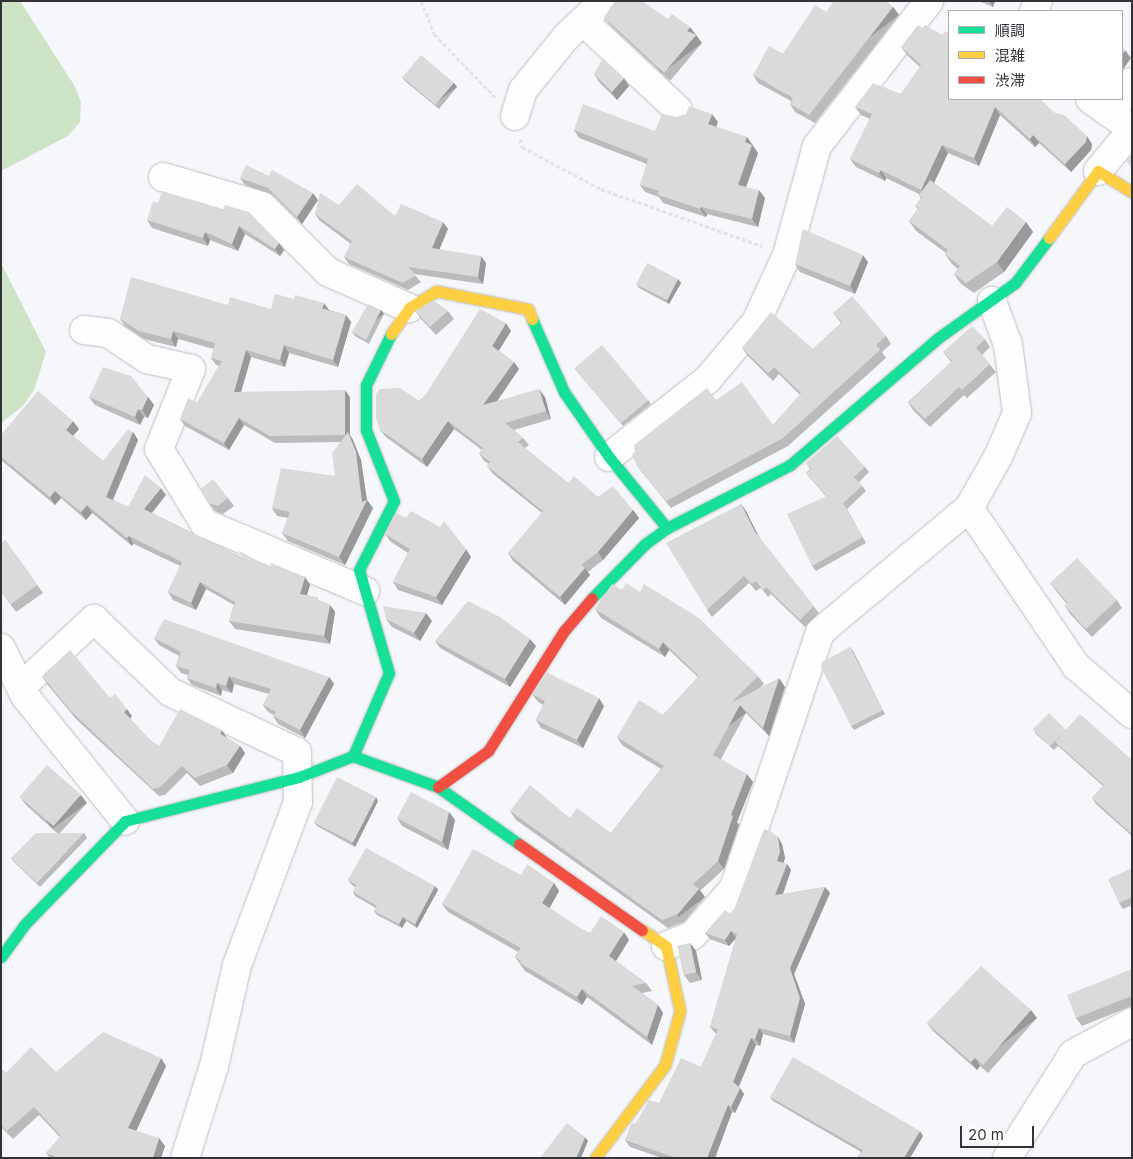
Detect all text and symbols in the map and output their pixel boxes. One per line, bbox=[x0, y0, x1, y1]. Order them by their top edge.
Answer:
legend bbox=[948, 10, 1123, 100]
text: 順調 bbox=[995, 21, 1025, 40]
text: 混雑 bbox=[995, 46, 1025, 65]
text: 渋滞 bbox=[995, 71, 1025, 90]
scale bar bbox=[963, 1116, 1037, 1148]
text: 20 m bbox=[968, 1125, 1004, 1144]

